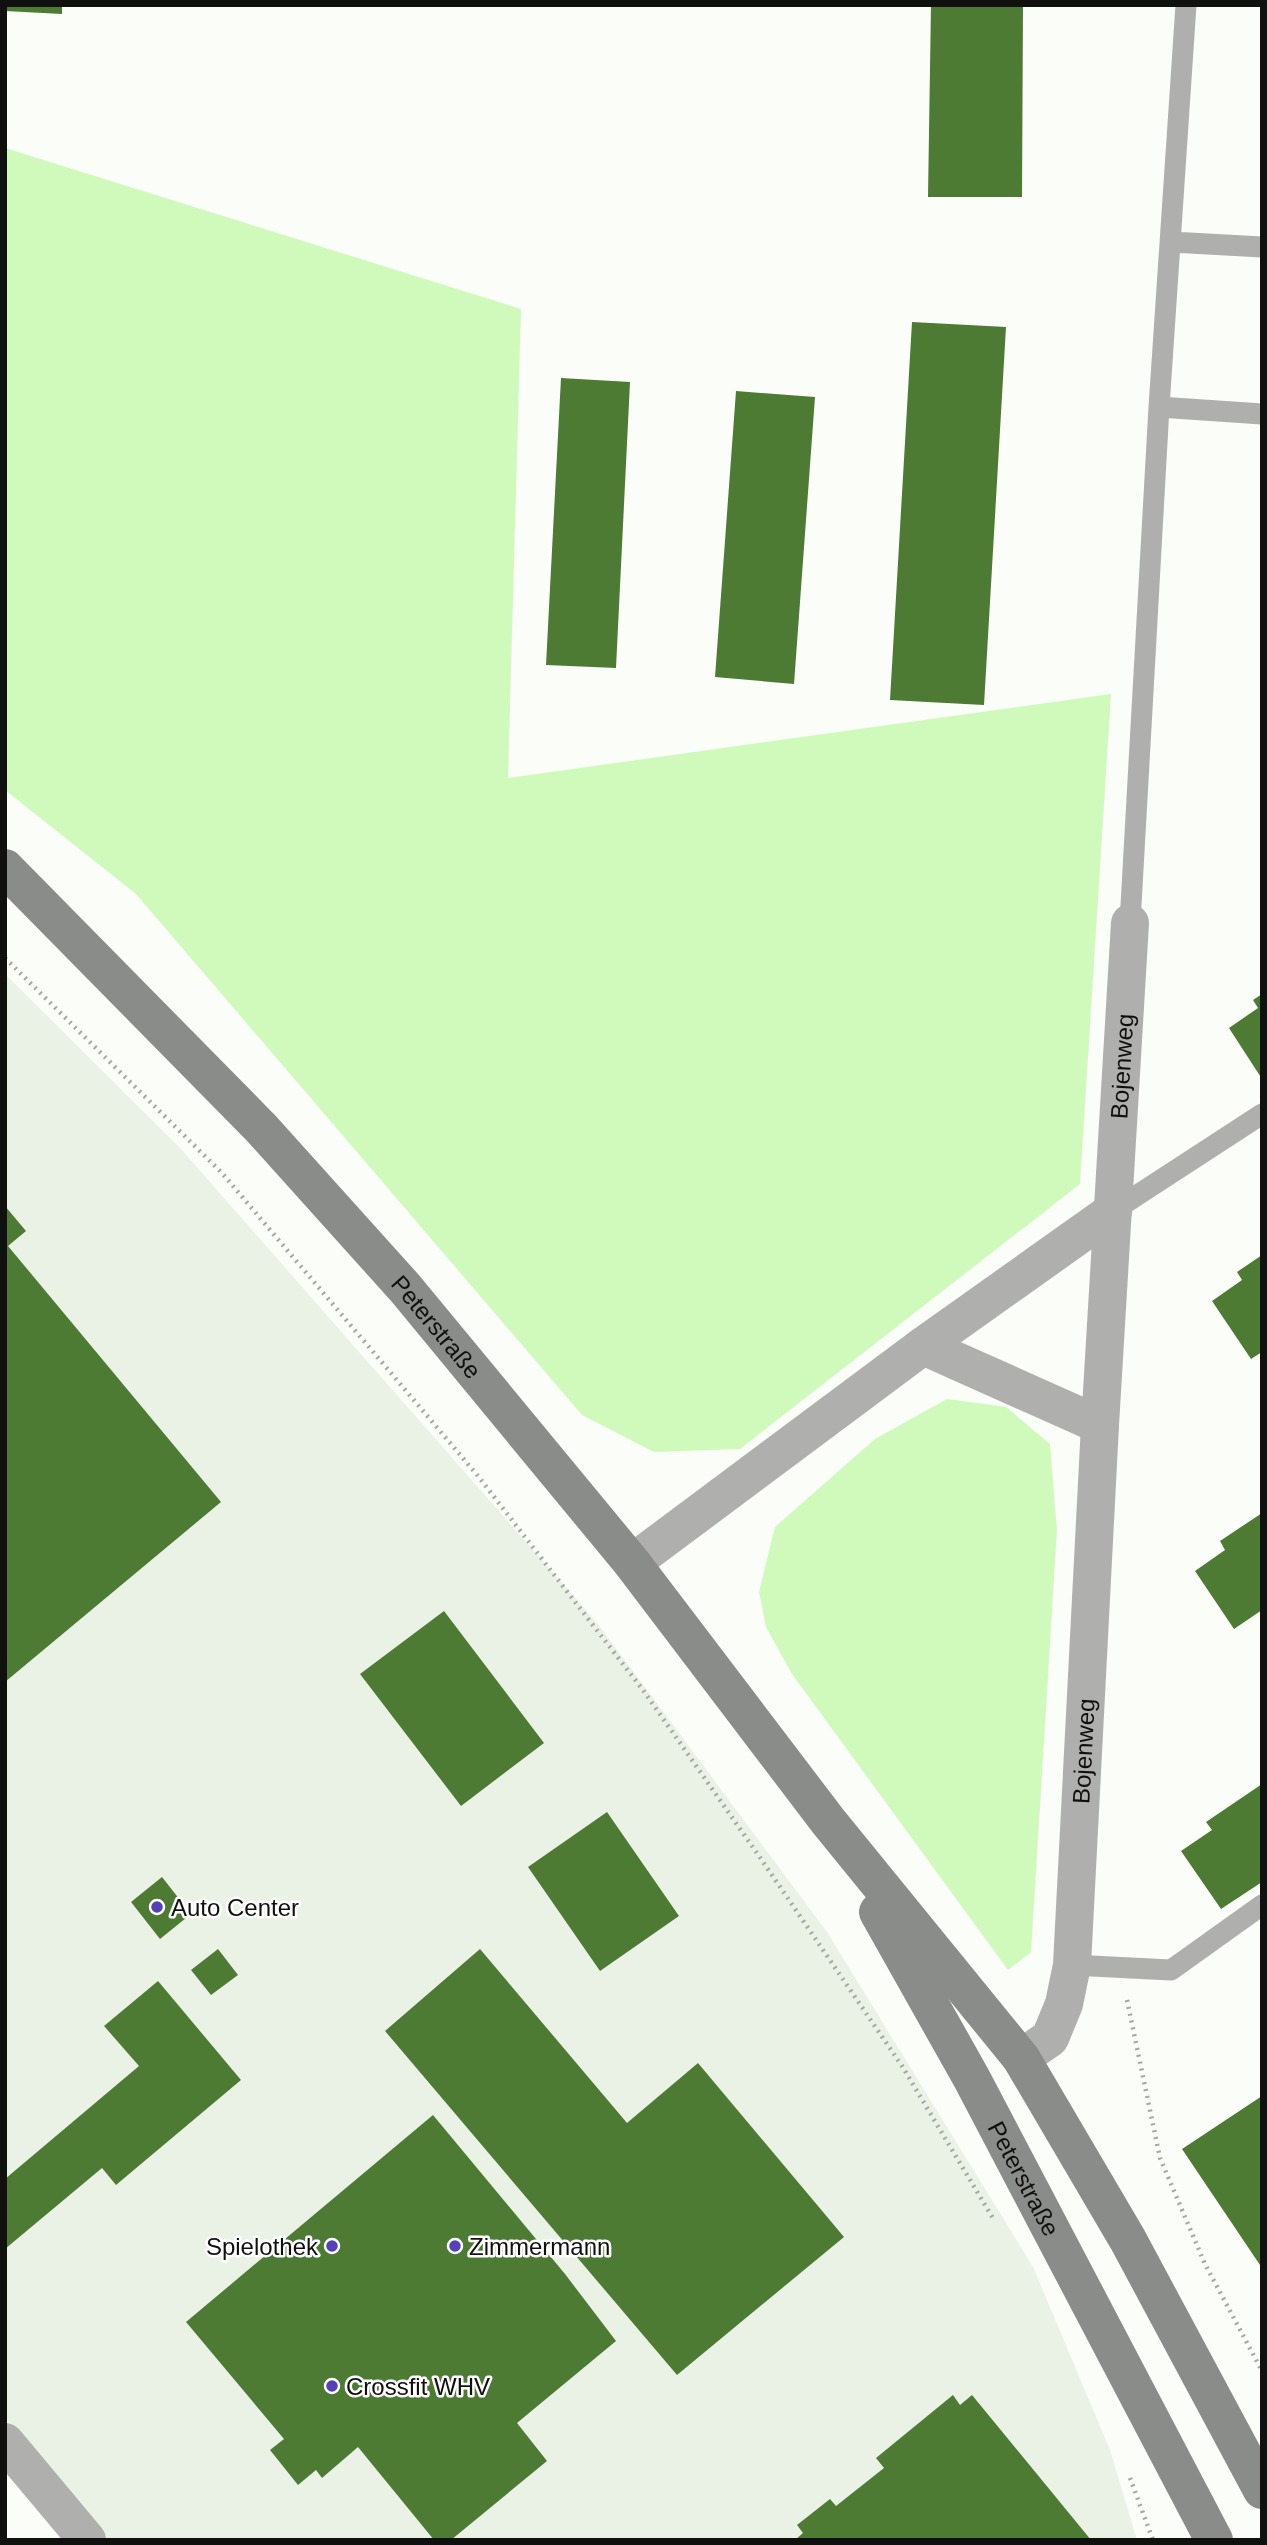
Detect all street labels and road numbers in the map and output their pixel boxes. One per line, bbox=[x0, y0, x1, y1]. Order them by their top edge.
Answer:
street label: Bojenweg bbox=[1105, 1013, 1138, 1120]
street label: Peterstraße bbox=[386, 1269, 487, 1383]
street label: Bojenweg bbox=[1067, 1698, 1099, 1804]
street label: Peterstraße bbox=[983, 2117, 1065, 2240]

